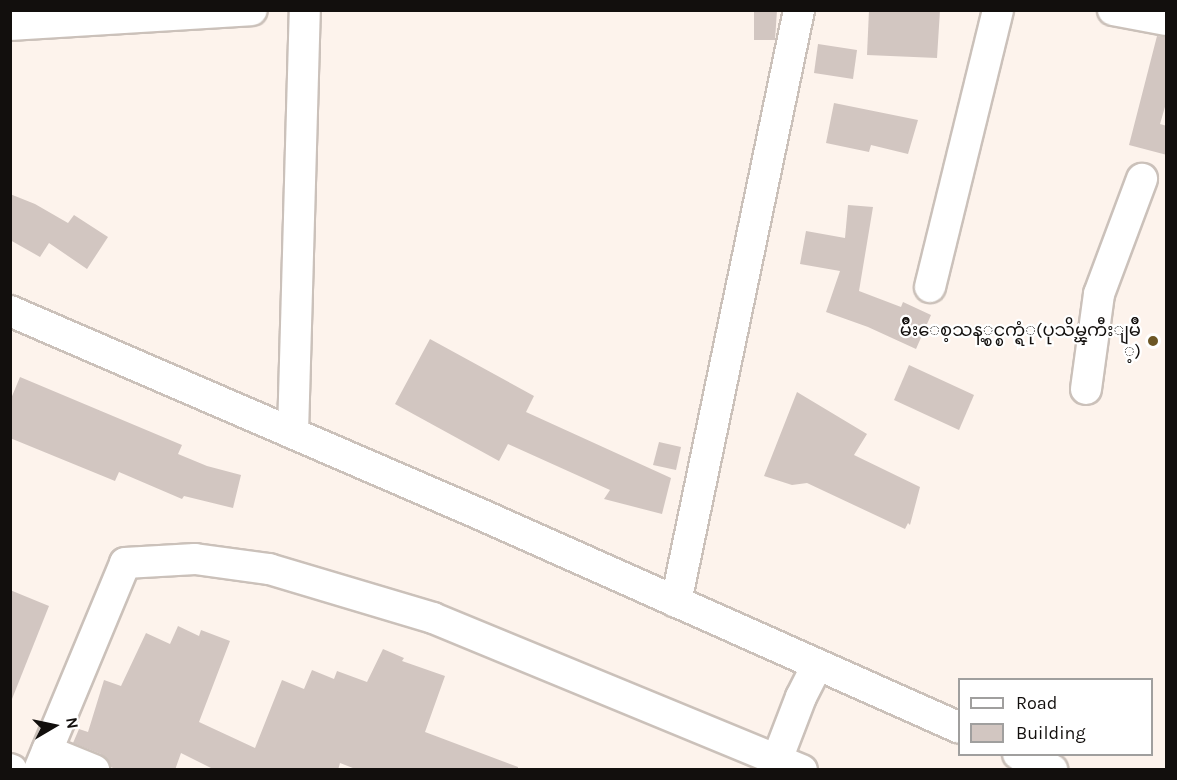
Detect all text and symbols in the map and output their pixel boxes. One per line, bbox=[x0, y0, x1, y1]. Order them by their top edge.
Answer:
place label: မ်ိဳးေစ့သန့္စင္စက္ရံု(ပုသိမ္ၾကီးျမိဳ ့) bbox=[900, 320, 1141, 362]
marker: မ်ိဳးေစ့သန့္စင္စက္ရံု(ပုသိမ္ၾကီးျမိဳ ့) bbox=[1146, 334, 1160, 348]
legend bbox=[958, 678, 1153, 756]
text: Road bbox=[1016, 692, 1057, 714]
north arrow bbox=[24, 696, 84, 756]
text: N bbox=[62, 716, 83, 730]
text: Building bbox=[1016, 722, 1086, 744]

